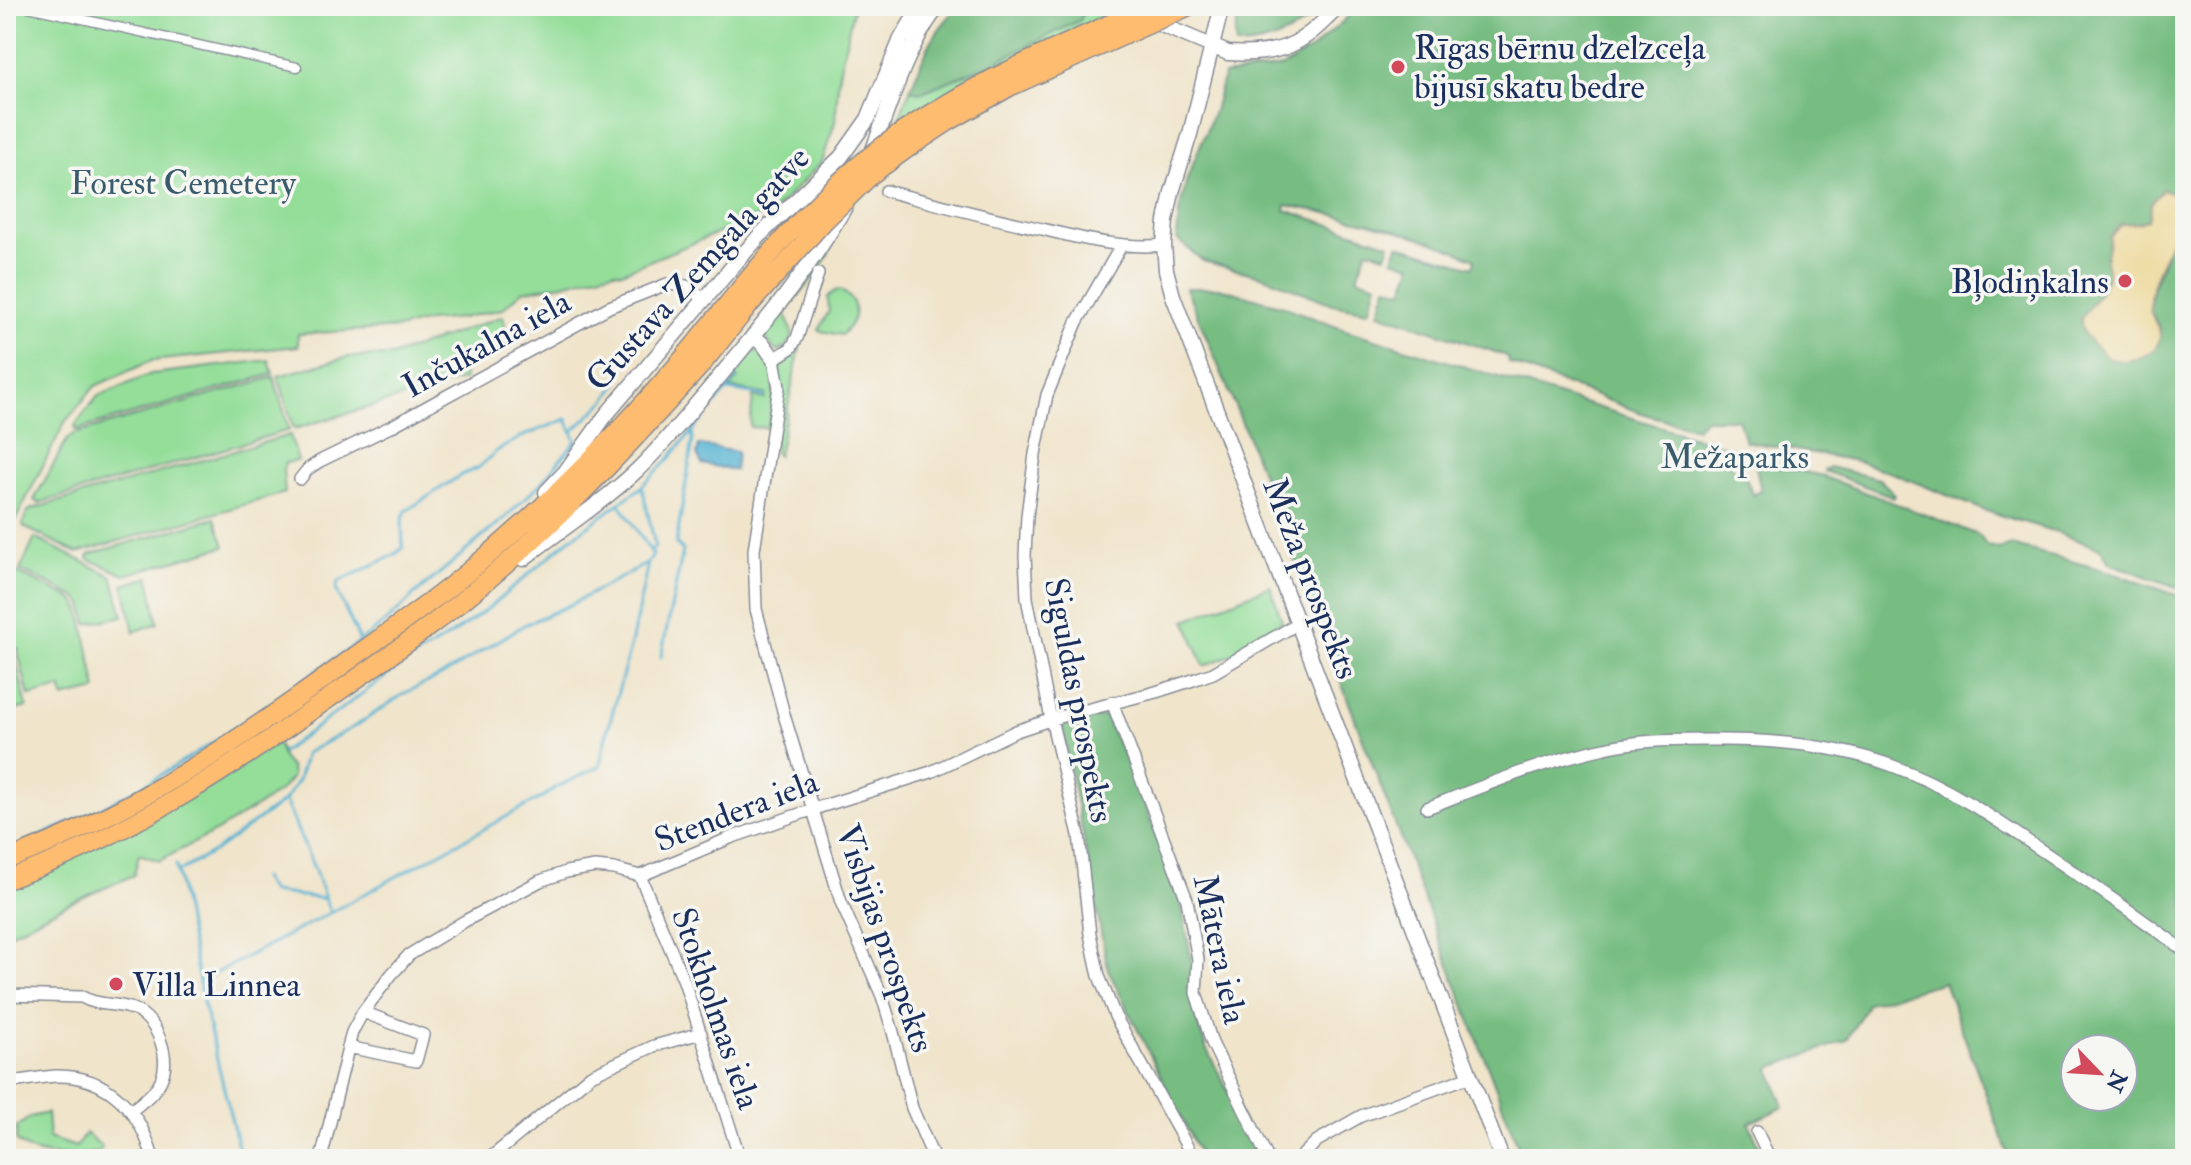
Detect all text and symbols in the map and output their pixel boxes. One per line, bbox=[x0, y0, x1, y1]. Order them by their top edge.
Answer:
place label: Rīgas bērnu dzelzceļa bijusī skatu bedre bbox=[1414, 27, 1707, 109]
marker: Rīgas bērnu dzelzceļa bijusī skatu bedre bbox=[1389, 58, 1407, 76]
street label: Gustava Zemgala gatve bbox=[577, 138, 819, 400]
park label: Forest Cemetery bbox=[70, 162, 297, 205]
place label: Bļodiņkalns bbox=[1951, 261, 2109, 304]
marker: Bļodiņkalns bbox=[2116, 272, 2134, 290]
street label: Inčukalna iela bbox=[395, 280, 579, 408]
park label: Mežaparks bbox=[1661, 436, 1809, 479]
street label: Meža prospekts bbox=[1253, 472, 1369, 685]
street label: Siguldas prospekts bbox=[1034, 574, 1123, 826]
street label: Stendera iela bbox=[648, 760, 826, 862]
street label: Visbijas prospekts bbox=[825, 819, 944, 1058]
street label: Mātera iela bbox=[1183, 871, 1257, 1029]
street label: Stokholmas iela bbox=[661, 902, 770, 1116]
place label: Villa Linnea bbox=[132, 964, 301, 1007]
marker: Villa Linnea bbox=[107, 975, 125, 993]
north arrow bbox=[2059, 1033, 2139, 1113]
text: N bbox=[2099, 1065, 2133, 1096]

